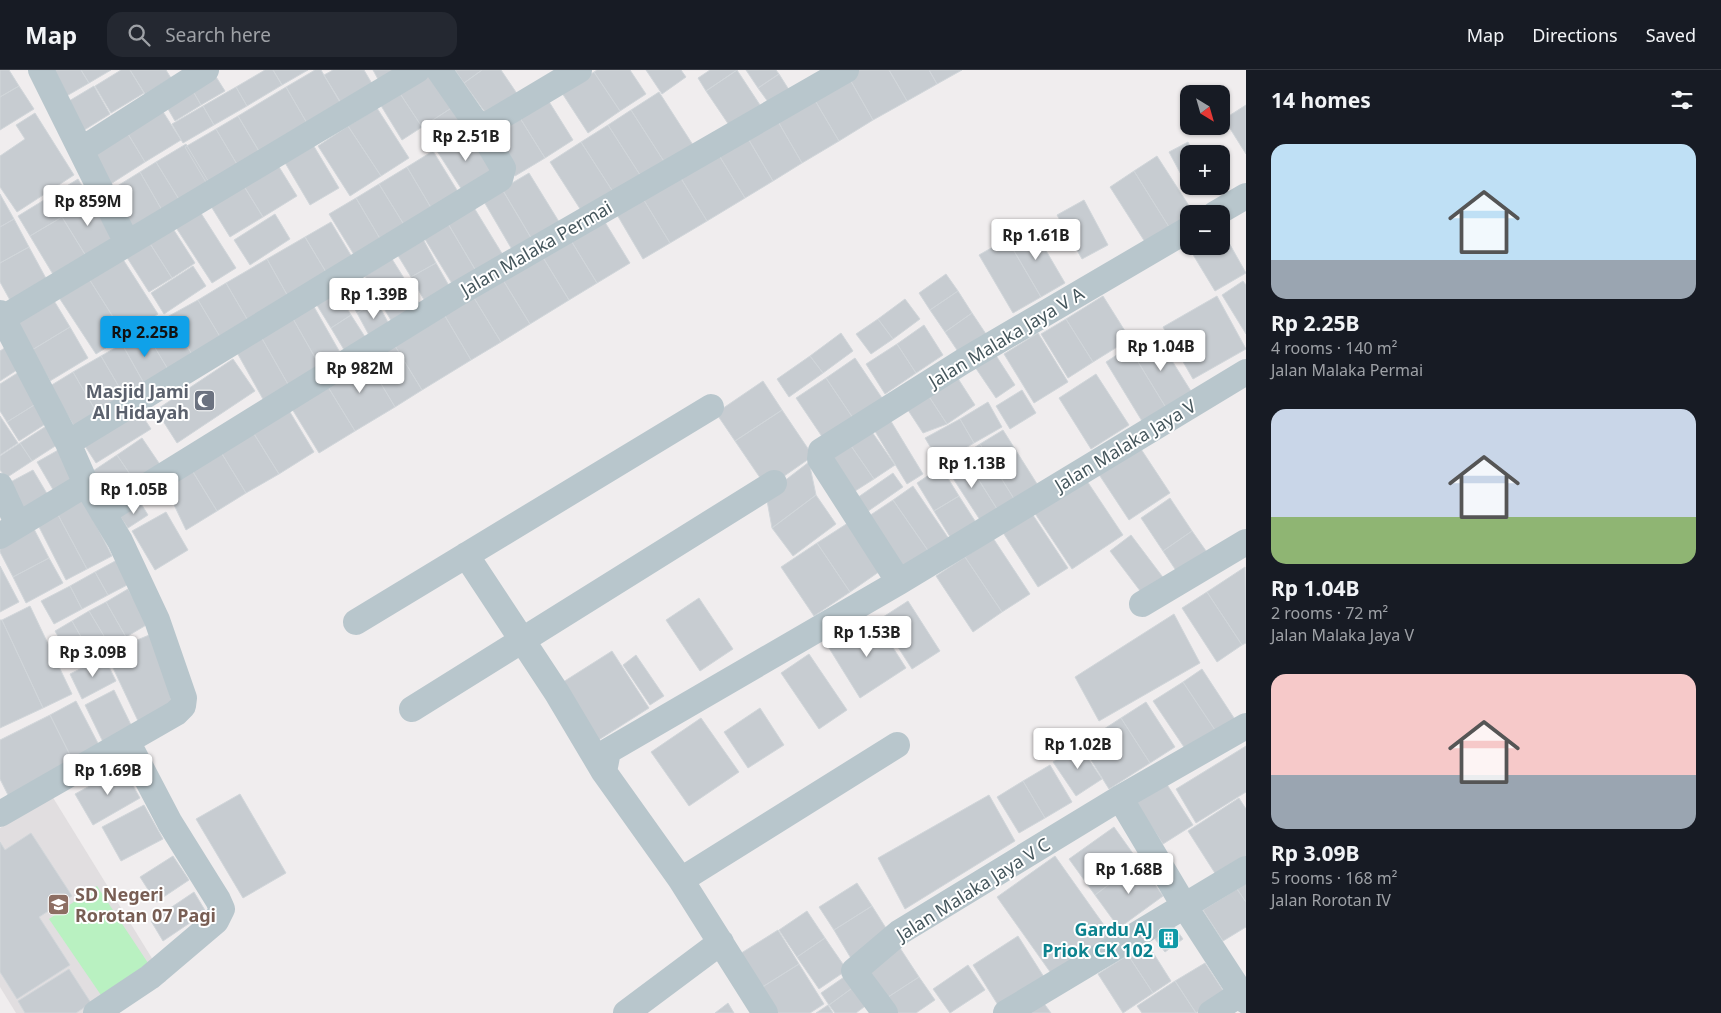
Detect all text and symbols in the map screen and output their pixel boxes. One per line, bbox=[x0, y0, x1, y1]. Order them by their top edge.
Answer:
search box bbox=[107, 12, 457, 57]
text: Map bbox=[25, 18, 77, 51]
icon: search bbox=[125, 21, 153, 49]
text: Search here bbox=[165, 22, 271, 48]
text: Map bbox=[1467, 23, 1504, 47]
text: Directions bbox=[1532, 23, 1618, 47]
text: Saved bbox=[1646, 23, 1696, 47]
north arrow bbox=[1180, 85, 1230, 135]
map controls bbox=[1180, 85, 1230, 255]
text: 14 homes bbox=[1271, 86, 1371, 114]
icon: filters bbox=[1668, 86, 1696, 114]
pin: Rp 2.51B bbox=[414, 119, 518, 162]
text: Rp 2.51B bbox=[432, 125, 500, 147]
button: + bbox=[1180, 145, 1230, 195]
icon: home bbox=[1439, 177, 1529, 267]
pin: Rp 859M bbox=[42, 184, 134, 227]
text: Rp 859M bbox=[54, 190, 122, 212]
street label: Jalan Malaka Permai bbox=[454, 195, 616, 302]
button: − bbox=[1180, 205, 1230, 255]
pin: Rp 1.61B bbox=[984, 218, 1088, 261]
text: Rp 1.61B bbox=[1002, 224, 1070, 246]
pin: Rp 1.39B bbox=[322, 278, 426, 320]
street label: Jalan Malaka Jaya V A bbox=[922, 281, 1088, 394]
text: Rp 1.39B bbox=[340, 283, 408, 305]
text: Rp 2.25B bbox=[1271, 309, 1359, 337]
pin: Rp 2.25B bbox=[93, 316, 197, 358]
text: Rp 2.25B bbox=[111, 321, 179, 343]
pin: Rp 1.04B bbox=[1109, 330, 1213, 372]
text: Rp 1.04B bbox=[1127, 335, 1195, 357]
text: 4 rooms · 140 m² bbox=[1271, 337, 1397, 359]
pin: Rp 982M bbox=[314, 352, 406, 394]
text: Rp 982M bbox=[326, 357, 394, 379]
text: Jalan Malaka Permai bbox=[1271, 359, 1423, 381]
place label: Masjid Jami Al Hidayah bbox=[86, 379, 189, 424]
mosque icon: Masjid Jami Al Hidayah bbox=[193, 389, 217, 413]
street label: Jalan Malaka Jaya V bbox=[1048, 393, 1200, 498]
icon: home bbox=[1439, 442, 1529, 532]
pin: Rp 1.13B bbox=[920, 446, 1024, 489]
text: Rp 1.13B bbox=[938, 452, 1006, 474]
pin: Rp 1.05B bbox=[82, 472, 186, 515]
text: Rp 1.05B bbox=[100, 478, 168, 500]
text: Rp 1.04B bbox=[1271, 574, 1359, 602]
text: 2 rooms · 72 m² bbox=[1271, 602, 1388, 624]
pin: Rp 1.53B bbox=[815, 616, 919, 658]
text: Rp 1.53B bbox=[833, 621, 901, 643]
text: Jalan Malaka Jaya V bbox=[1271, 624, 1414, 646]
pin: Rp 3.09B bbox=[41, 636, 145, 678]
text: Rp 3.09B bbox=[59, 641, 127, 663]
icon: home bbox=[1439, 707, 1529, 797]
pin: Rp 1.02B bbox=[1026, 728, 1130, 770]
text: Rp 1.02B bbox=[1044, 733, 1112, 755]
pin: Rp 1.69B bbox=[56, 754, 160, 796]
text: Rp 1.69B bbox=[74, 759, 142, 781]
street label: Jalan Malaka Jaya V C bbox=[890, 832, 1054, 947]
text: Rp 3.09B bbox=[1271, 839, 1359, 867]
pin: Rp 1.68B bbox=[1077, 852, 1181, 895]
text: Rp 1.68B bbox=[1095, 858, 1163, 880]
text: 5 rooms · 168 m² bbox=[1271, 867, 1397, 889]
place label: SD Negeri Rorotan 07 Pagi bbox=[75, 882, 216, 927]
text: Jalan Rorotan IV bbox=[1271, 889, 1391, 911]
school or university icon: SD Negeri Rorotan 07 Pagi bbox=[47, 892, 71, 916]
place label: Gardu AJ Priok CK 102 bbox=[1042, 917, 1153, 962]
building icon: Gardu AJ Priok CK 102 bbox=[1157, 927, 1181, 951]

